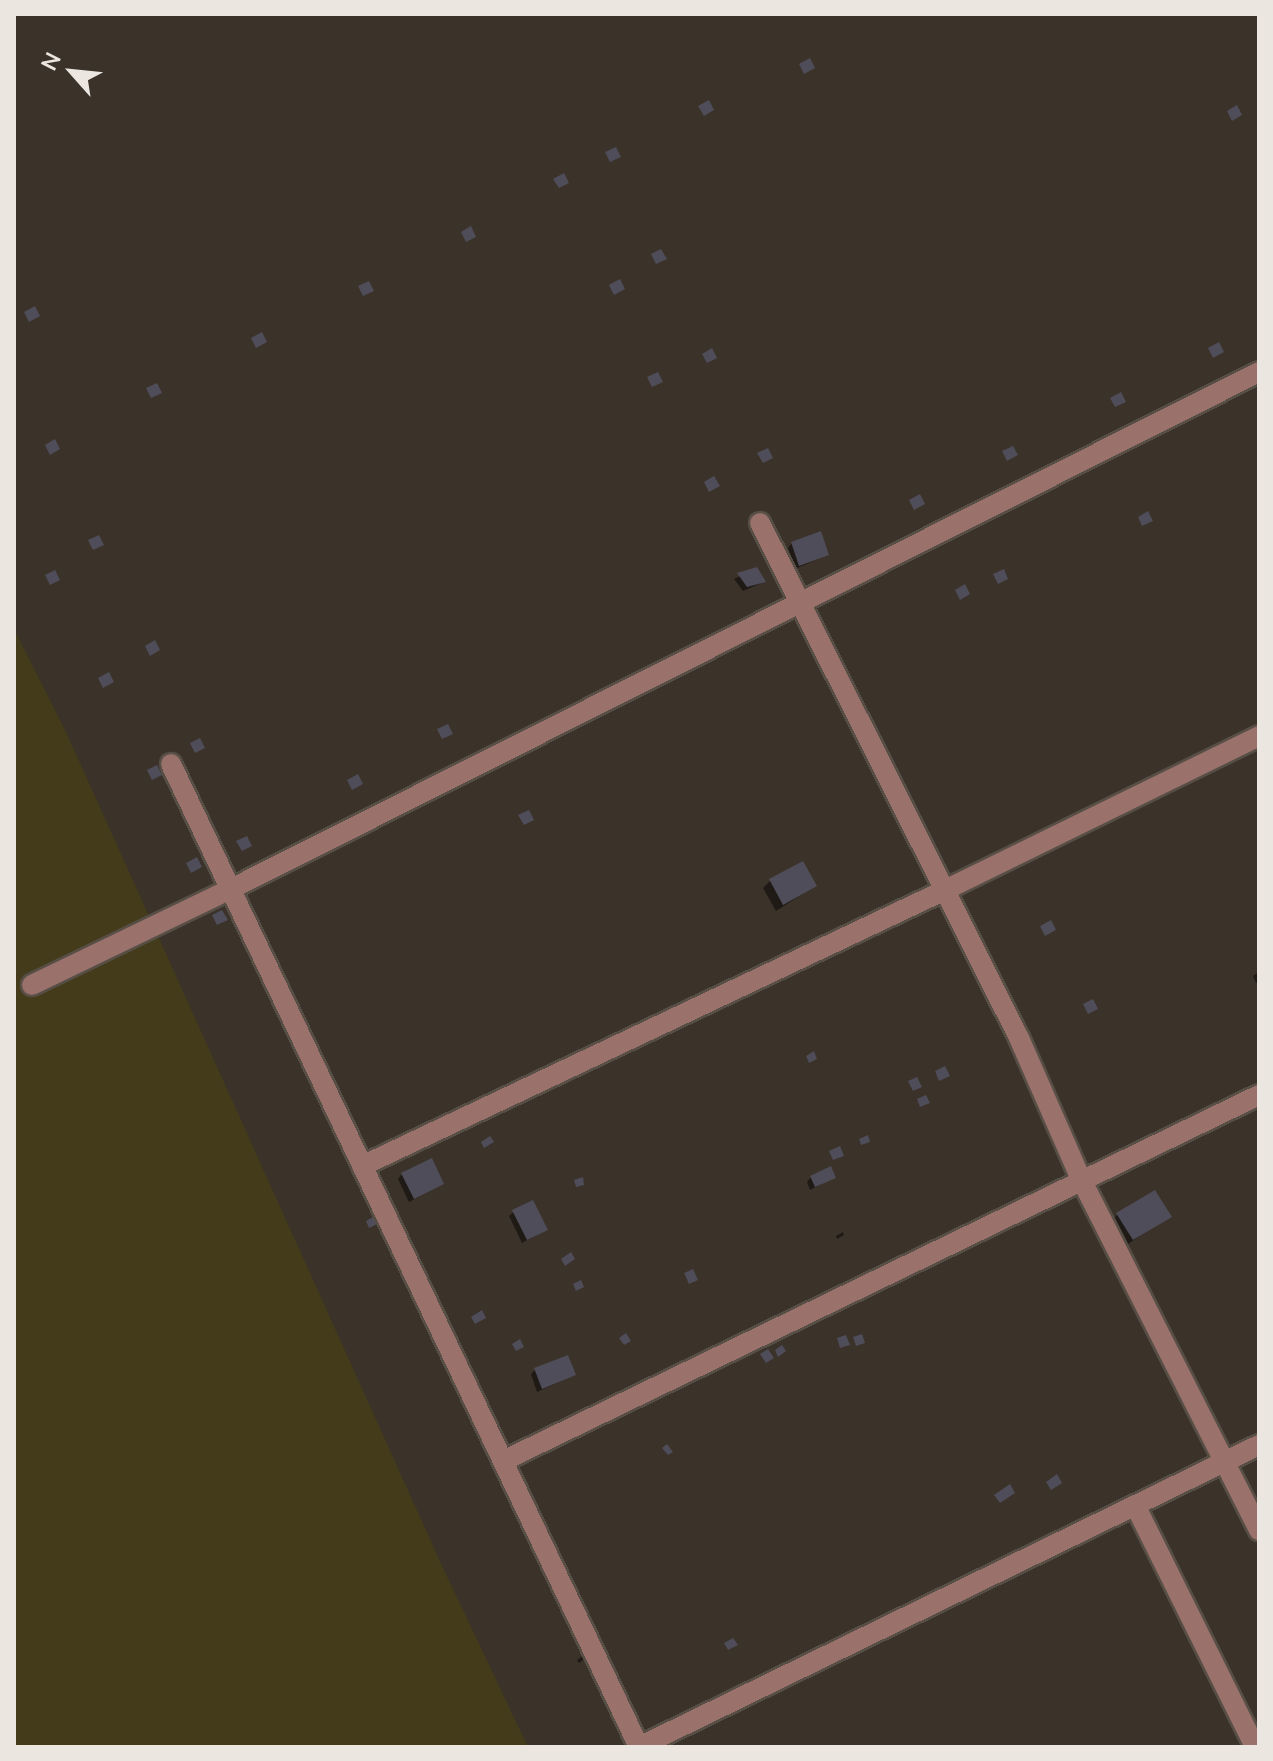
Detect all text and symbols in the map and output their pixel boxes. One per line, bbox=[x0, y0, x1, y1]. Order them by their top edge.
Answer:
north arrow bbox=[32, 32, 112, 112]
text: N bbox=[34, 47, 67, 75]

